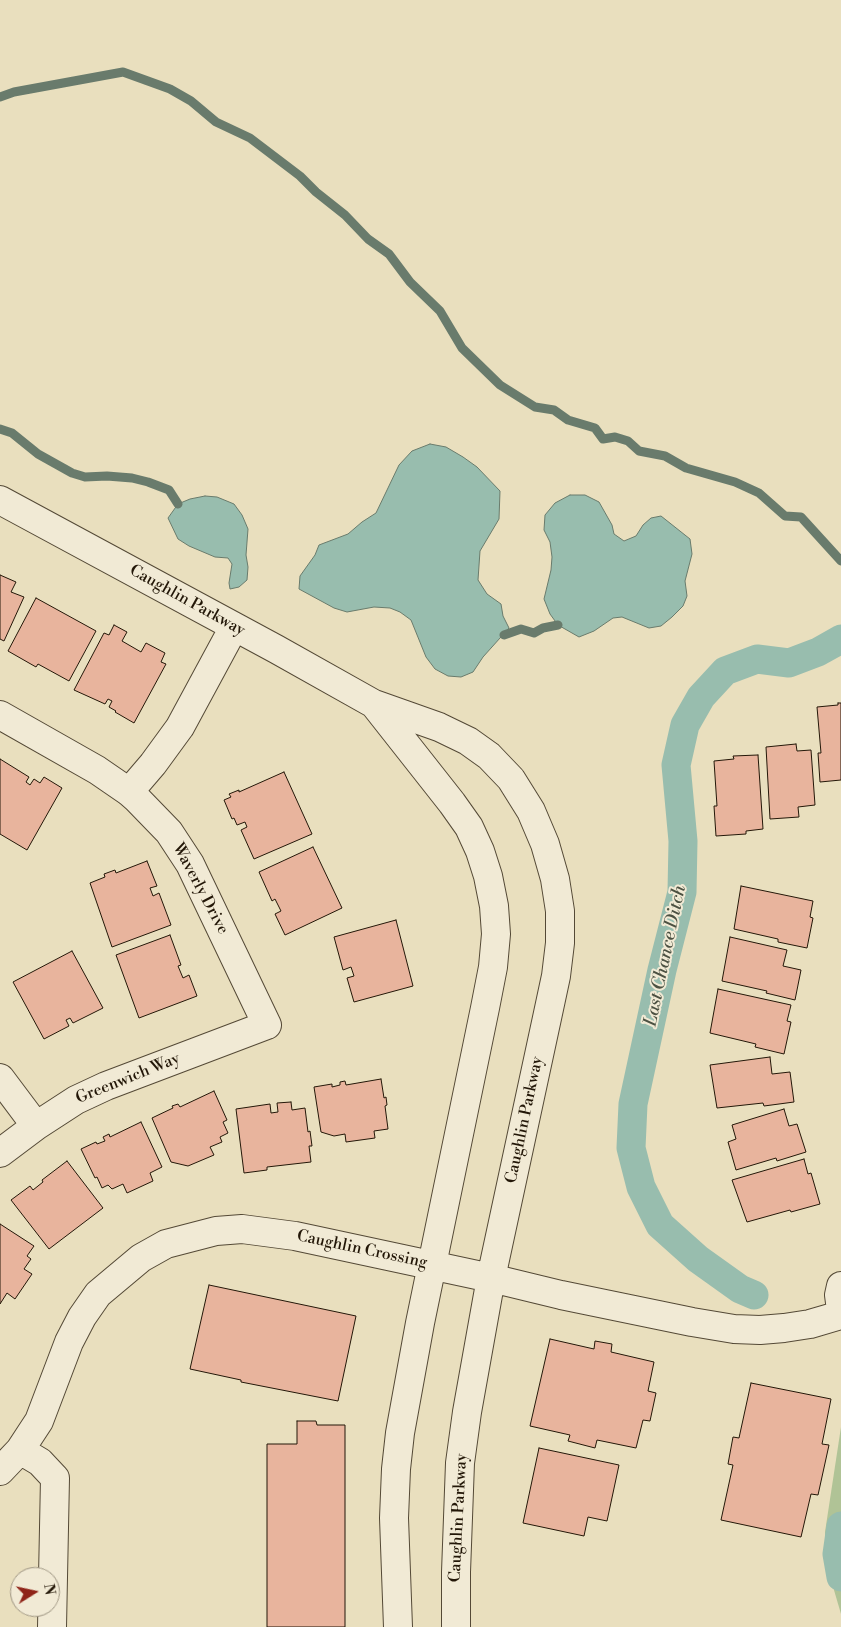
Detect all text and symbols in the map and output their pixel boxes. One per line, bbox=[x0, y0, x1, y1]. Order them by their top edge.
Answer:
street label: Caughlin Parkway bbox=[126, 561, 248, 641]
street label: Waverly Drive bbox=[168, 840, 232, 938]
water label: Last Chance Ditch bbox=[641, 884, 691, 1028]
street label: Greenwich Way bbox=[73, 1049, 183, 1109]
street label: Caughlin Parkway bbox=[502, 1055, 548, 1185]
street label: Caughlin Crossing bbox=[295, 1227, 429, 1273]
street label: Caughlin Parkway bbox=[446, 1453, 472, 1583]
north arrow bbox=[10, 1567, 60, 1617]
text: N bbox=[39, 1583, 59, 1597]

